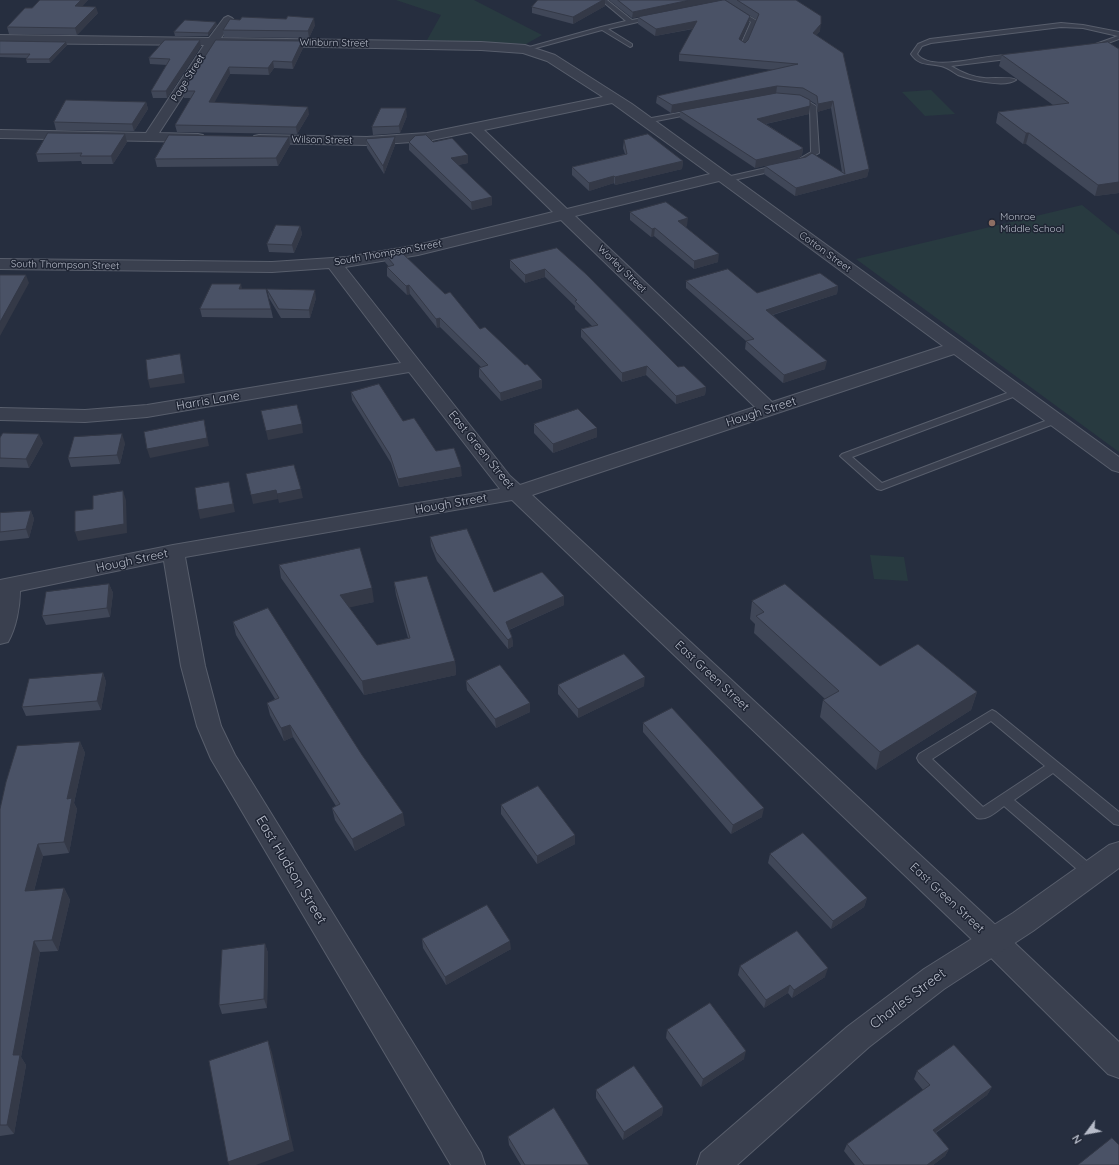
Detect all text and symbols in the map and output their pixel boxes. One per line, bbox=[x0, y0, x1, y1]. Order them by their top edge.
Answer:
street label: Winburn Street bbox=[299, 36, 369, 50]
street label: Page Street bbox=[169, 52, 207, 104]
street label: Wilson Street bbox=[292, 133, 352, 147]
place label: Monroe Middle School bbox=[1000, 211, 1064, 234]
marker: Monroe Middle School bbox=[987, 218, 997, 228]
street label: Cotton Street bbox=[797, 229, 853, 275]
street label: South Thompson Street bbox=[333, 238, 443, 268]
street label: Worley Street bbox=[595, 243, 649, 295]
street label: South Thompson Street bbox=[11, 258, 119, 272]
street label: Harris Lane bbox=[175, 388, 241, 414]
street label: Hough Street bbox=[724, 394, 798, 430]
street label: East Green Street bbox=[445, 408, 517, 492]
street label: Hough Street bbox=[414, 491, 488, 517]
street label: Hough Street bbox=[95, 546, 169, 576]
street label: East Green Street bbox=[672, 638, 752, 714]
street label: East Hudson Street bbox=[252, 813, 330, 927]
street label: East Green Street bbox=[907, 860, 987, 936]
street label: Charles Street bbox=[867, 965, 949, 1033]
north arrow bbox=[1067, 1113, 1107, 1153]
text: N bbox=[1069, 1132, 1085, 1147]

